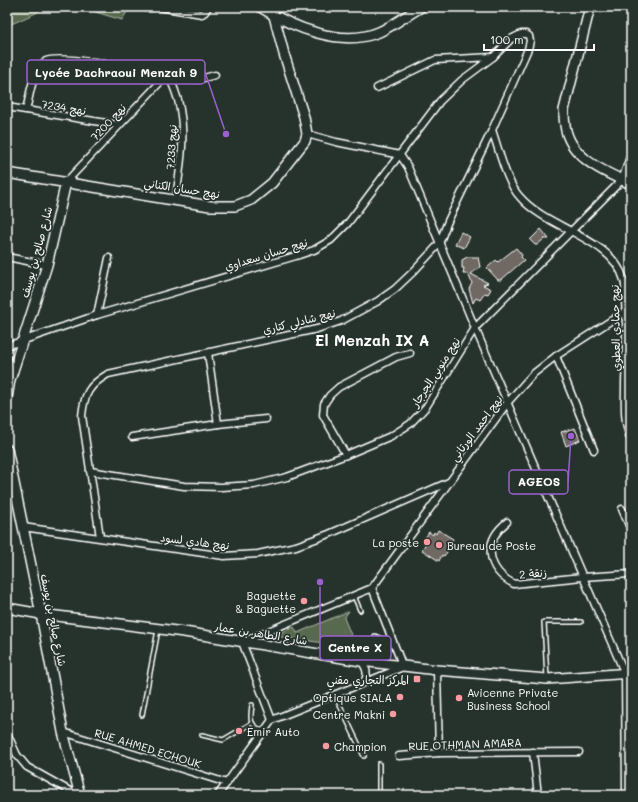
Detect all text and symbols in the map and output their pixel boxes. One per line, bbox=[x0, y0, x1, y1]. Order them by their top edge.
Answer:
scale bar bbox=[484, 26, 594, 52]
text: 100 m bbox=[490, 31, 524, 47]
callout: Lycée Dachraoui Menzah 9 bbox=[27, 60, 205, 84]
text: Lycée Dachraoui Menzah 9 bbox=[35, 64, 197, 80]
street label: نهج 7234 bbox=[40, 96, 87, 119]
street label: نهج 7200 bbox=[87, 100, 130, 145]
street label: نهج 7233 bbox=[162, 124, 181, 170]
street label: نهج حسان الكناني bbox=[142, 175, 221, 205]
street label: شارع صالح بن يوسف bbox=[17, 205, 57, 300]
street label: نهج حسان سعداوي bbox=[223, 234, 310, 276]
street label: نهج حمادي العطوي bbox=[607, 285, 625, 371]
street label: نهج شادلي كتاري bbox=[261, 305, 338, 341]
district label: El Menzah IX A bbox=[315, 330, 429, 350]
street label: نهج منوبي الجرجار bbox=[406, 334, 466, 413]
street label: نهج احمد الورتاني bbox=[446, 392, 509, 466]
callout: AGEOS bbox=[509, 470, 568, 494]
text: AGEOS bbox=[518, 473, 560, 489]
street label: نهج هادي لسود bbox=[159, 529, 230, 555]
place label: La poste bbox=[373, 535, 419, 550]
marker: La poste bbox=[422, 537, 432, 547]
place label: Bureau de Poste bbox=[447, 538, 536, 553]
marker: Bureau de Poste bbox=[434, 540, 444, 550]
street label: زنقة 2 bbox=[519, 564, 547, 582]
street label: شارع صالح بن يوسف bbox=[36, 572, 70, 668]
place label: Baguette & Baguette bbox=[235, 588, 296, 616]
marker: Baguette & Baguette bbox=[299, 596, 309, 606]
street label: شارع الطاهر بن عمار bbox=[212, 618, 308, 650]
callout: Centre X bbox=[320, 636, 391, 660]
text: Centre X bbox=[328, 639, 382, 655]
place label: المركز التجاري مقني bbox=[327, 672, 409, 691]
marker: المركز التجاري مقني bbox=[412, 674, 422, 684]
place label: Avicenne Private Business School bbox=[467, 685, 559, 713]
place label: Optique SIALA bbox=[313, 690, 392, 705]
marker: Optique SIALA bbox=[395, 692, 405, 702]
marker: Avicenne Private Business School bbox=[454, 693, 464, 703]
place label: Centre Makni bbox=[313, 707, 385, 722]
marker: Centre Makni bbox=[388, 709, 398, 719]
place label: Emir Auto bbox=[247, 724, 300, 739]
street label: RUE AHMED ECHOUK bbox=[93, 725, 203, 771]
marker: Emir Auto bbox=[234, 726, 244, 736]
street label: RUE OTHMAN AMARA bbox=[408, 735, 522, 753]
place label: Champion bbox=[334, 739, 386, 754]
marker: Champion bbox=[321, 741, 331, 751]

